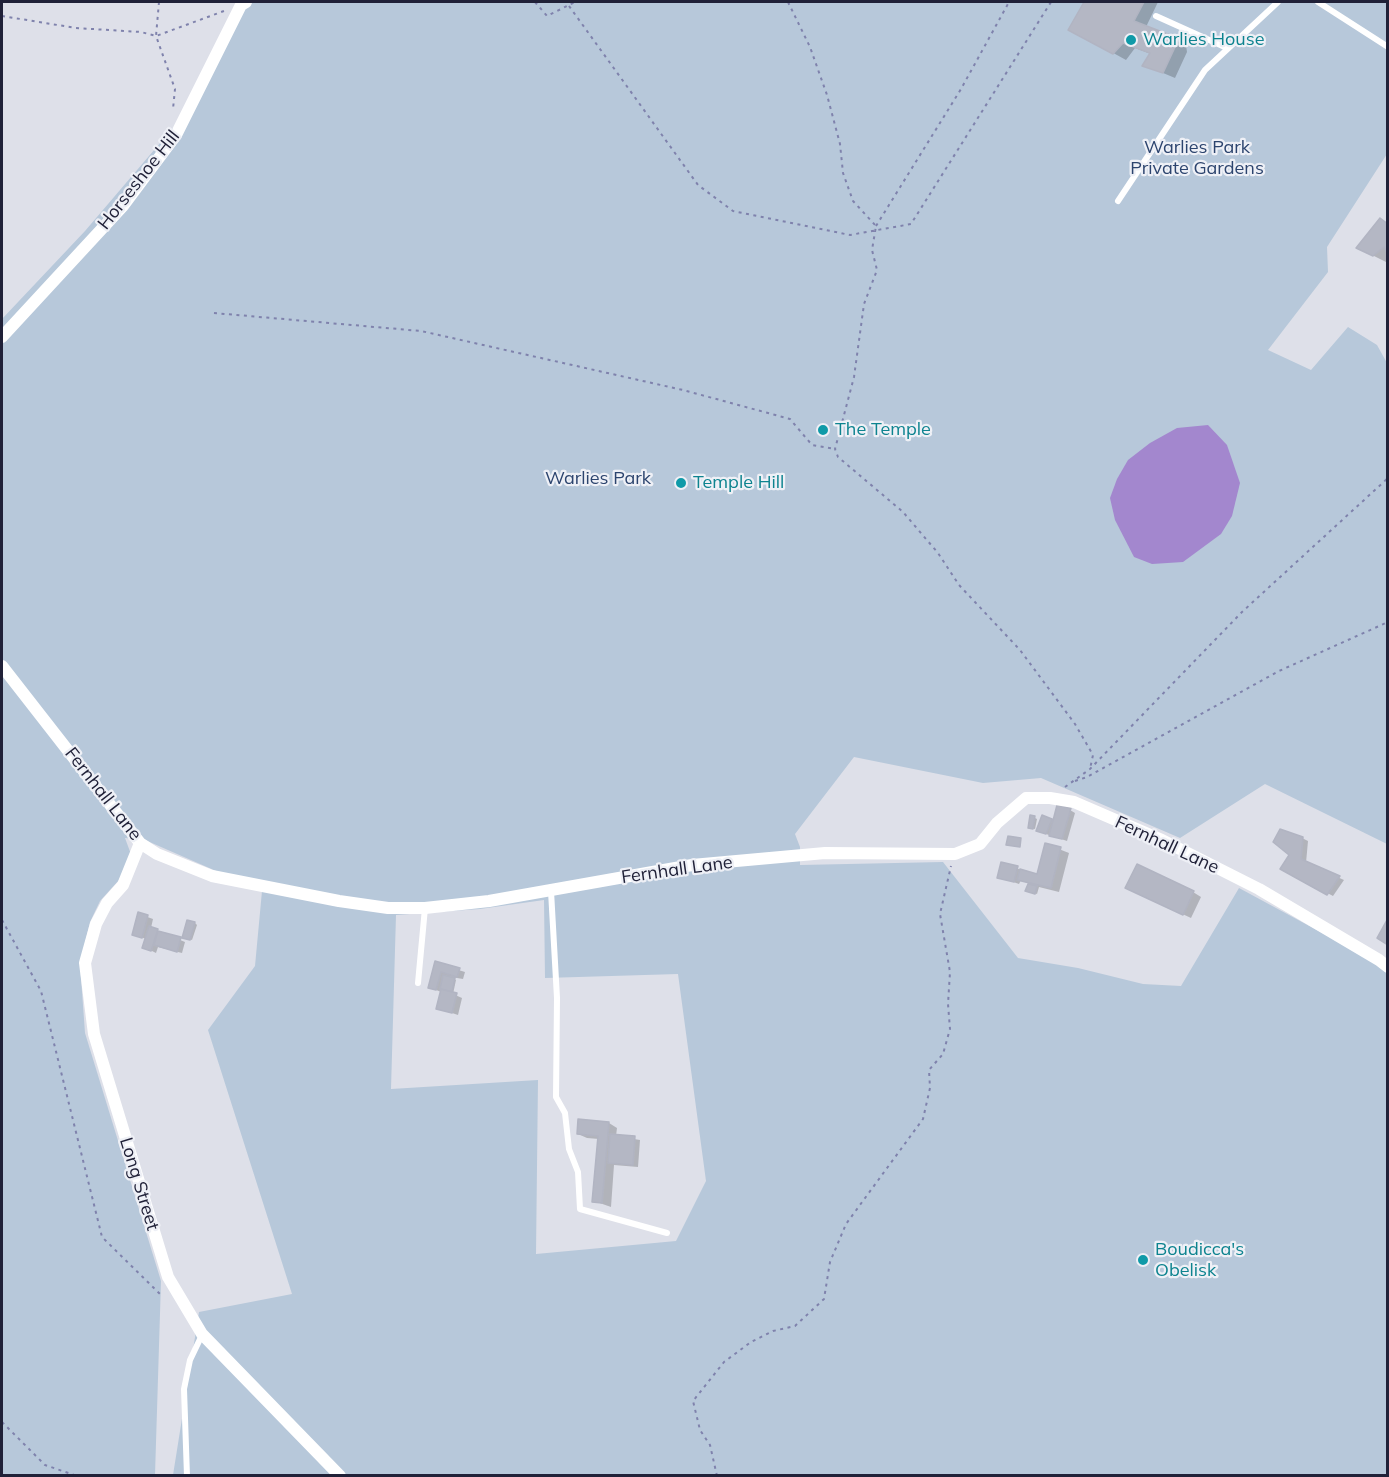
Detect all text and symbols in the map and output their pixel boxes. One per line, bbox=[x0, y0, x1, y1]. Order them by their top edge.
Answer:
place label: Warlies House bbox=[1143, 29, 1264, 51]
marker: Warlies House bbox=[1124, 33, 1138, 47]
street label: Horseshoe Hill bbox=[94, 126, 184, 234]
park label: Warlies Park Private Gardens bbox=[1130, 137, 1264, 180]
place label: The Temple bbox=[835, 419, 931, 441]
marker: The Temple bbox=[816, 423, 830, 437]
park label: Warlies Park bbox=[545, 468, 651, 490]
place label: Temple Hill bbox=[693, 472, 784, 494]
marker: Temple Hill bbox=[674, 476, 688, 490]
street label: Fernhall Lane bbox=[60, 743, 146, 845]
street label: Fernhall Lane bbox=[1112, 812, 1222, 878]
street label: Fernhall Lane bbox=[620, 851, 734, 889]
street label: Long Street bbox=[115, 1135, 163, 1233]
place label: Boudicca's Obelisk bbox=[1155, 1239, 1244, 1282]
marker: Boudicca's Obelisk bbox=[1136, 1253, 1150, 1267]

